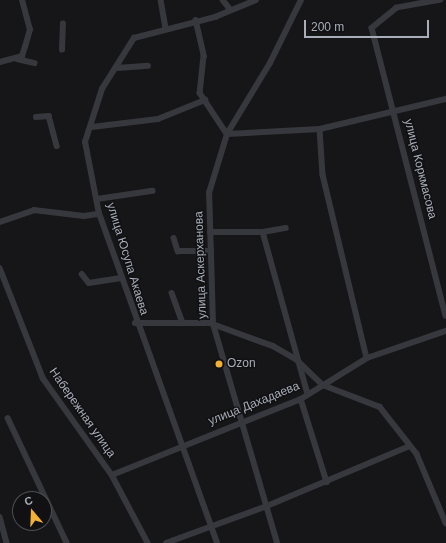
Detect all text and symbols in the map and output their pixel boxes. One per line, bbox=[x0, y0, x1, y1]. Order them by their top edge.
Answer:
scale bar bbox=[306, 12, 431, 38]
text: 200 m bbox=[311, 20, 344, 34]
street label: улица Коркмасова bbox=[401, 118, 439, 220]
street label: улица Юсупа Акаева bbox=[103, 201, 151, 317]
street label: улица Аскерханова bbox=[192, 211, 210, 319]
place label: Ozon bbox=[227, 357, 256, 371]
marker: Ozon bbox=[214, 359, 224, 369]
street label: Набережная улица bbox=[46, 365, 118, 461]
street label: улица Дахадаева bbox=[206, 379, 302, 429]
north arrow bbox=[12, 491, 52, 531]
text: С bbox=[23, 494, 34, 508]

